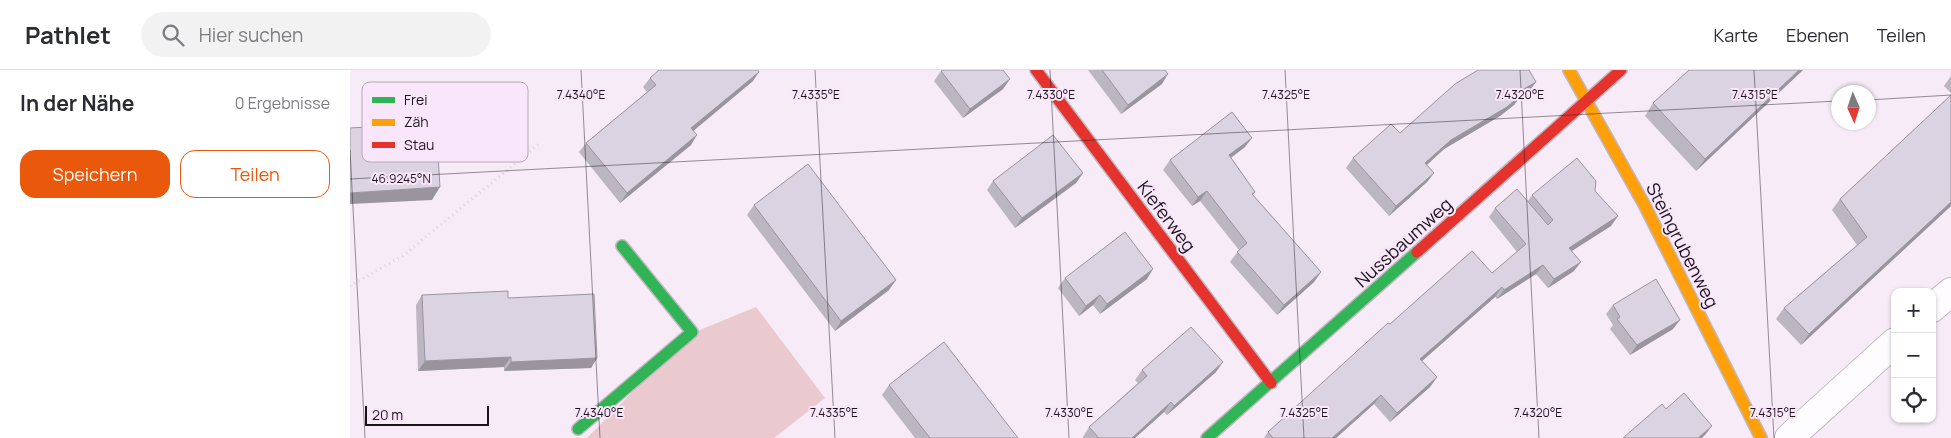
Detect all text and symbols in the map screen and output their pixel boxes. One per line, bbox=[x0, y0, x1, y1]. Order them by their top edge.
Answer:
search box bbox=[141, 12, 491, 57]
text: Pathlet bbox=[25, 18, 111, 51]
icon: search bbox=[159, 21, 187, 49]
text: Hier suchen bbox=[199, 22, 303, 48]
text: Karte bbox=[1714, 23, 1758, 47]
text: Ebenen bbox=[1786, 23, 1849, 47]
text: Teilen bbox=[1877, 23, 1926, 47]
legend bbox=[362, 82, 528, 162]
north arrow bbox=[1831, 85, 1876, 130]
text: 7.4340°E bbox=[557, 86, 605, 103]
text: 7.4335°E bbox=[792, 86, 840, 103]
text: 7.4330°E bbox=[1027, 86, 1075, 103]
text: 7.4325°E bbox=[1262, 86, 1310, 103]
text: 7.4320°E bbox=[1496, 86, 1544, 103]
text: 7.4315°E bbox=[1732, 86, 1778, 103]
text: In der Nähe bbox=[20, 89, 134, 117]
text: Frei bbox=[404, 90, 427, 109]
text: 0 Ergebnisse bbox=[235, 92, 330, 114]
text: Zäh bbox=[404, 112, 429, 131]
text: Stau bbox=[404, 135, 434, 154]
button: Speichern bbox=[20, 150, 170, 198]
button: Teilen bbox=[180, 150, 330, 198]
text: 46.9245°N bbox=[371, 170, 431, 187]
street label: Kieferweg bbox=[1132, 176, 1202, 256]
street label: Steingrubenweg bbox=[1641, 178, 1725, 312]
street label: Nussbaumweg bbox=[1349, 192, 1457, 292]
map controls bbox=[1891, 288, 1936, 423]
button: + bbox=[1891, 288, 1936, 333]
button: − bbox=[1891, 333, 1936, 378]
button: locate bbox=[1891, 378, 1936, 423]
scale bar bbox=[365, 403, 489, 426]
text: 7.4340°E bbox=[575, 404, 623, 421]
text: 7.4335°E bbox=[810, 404, 858, 421]
text: 7.4330°E bbox=[1045, 404, 1093, 421]
text: 7.4325°E bbox=[1280, 404, 1328, 421]
text: 7.4320°E bbox=[1514, 404, 1562, 421]
text: 7.4315°E bbox=[1750, 404, 1796, 421]
text: 20 m bbox=[372, 405, 403, 424]

